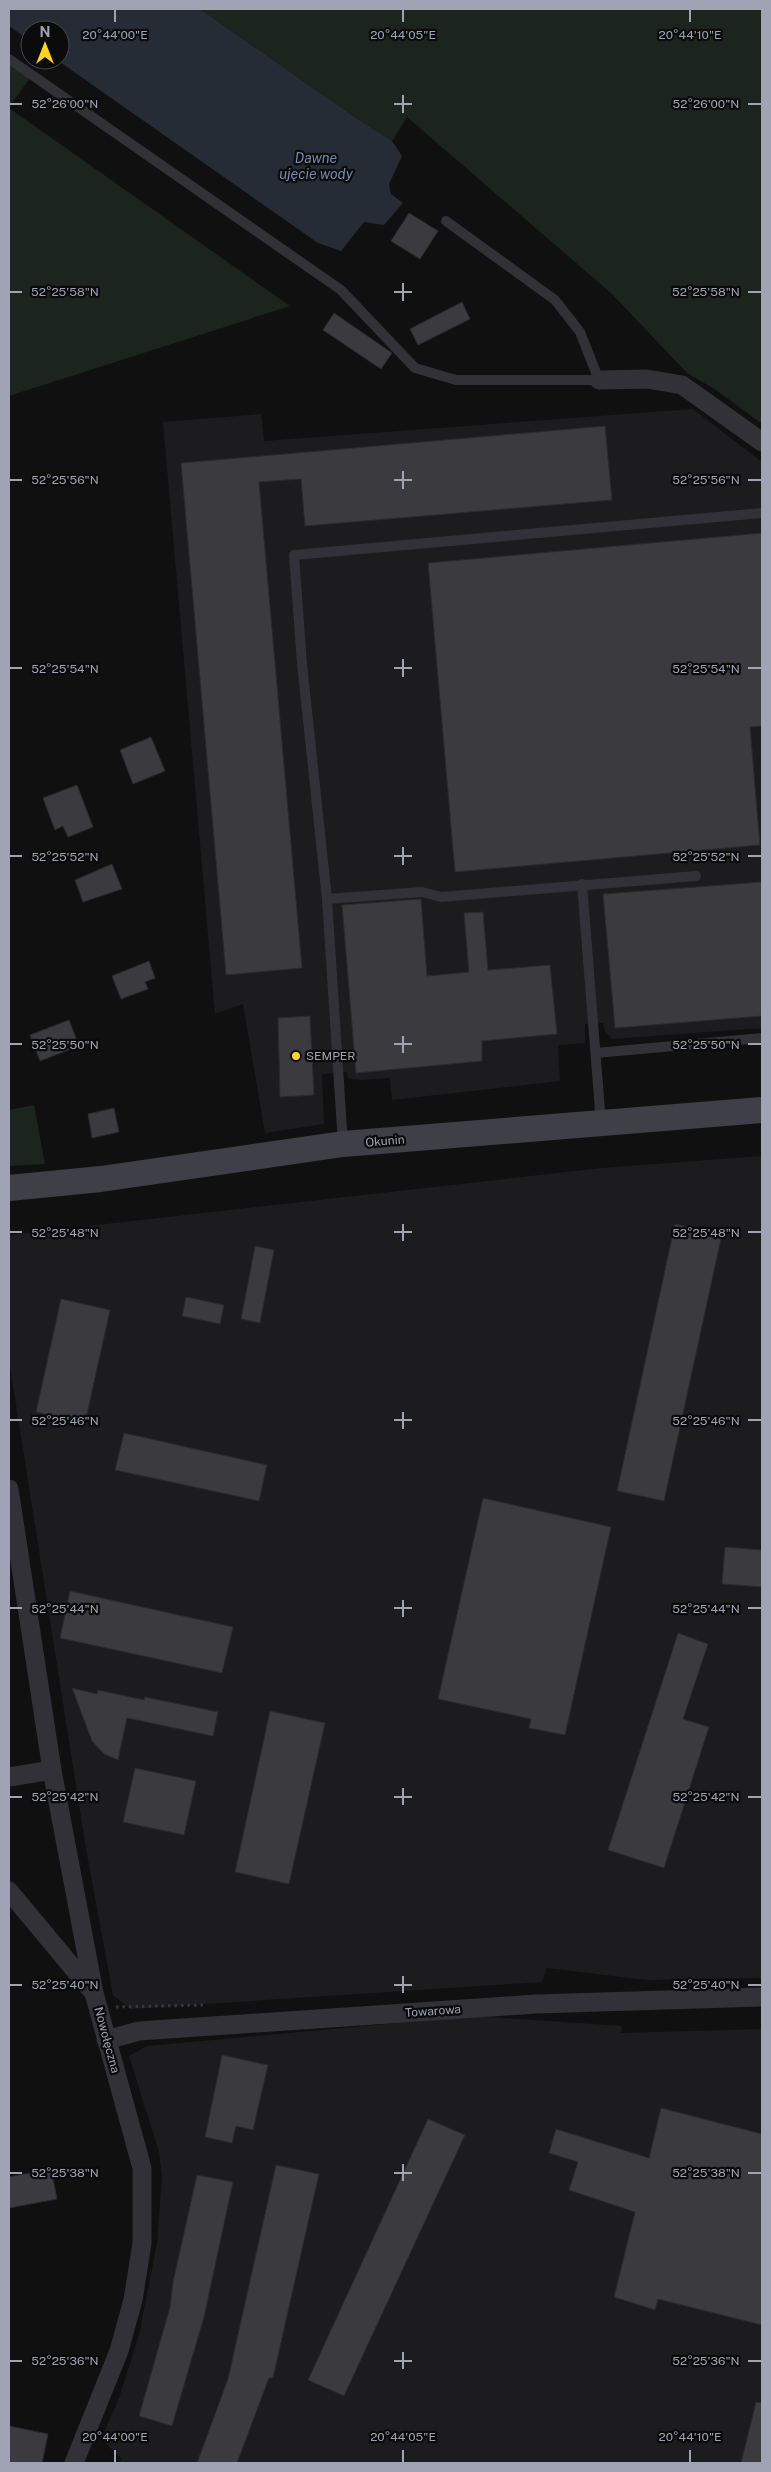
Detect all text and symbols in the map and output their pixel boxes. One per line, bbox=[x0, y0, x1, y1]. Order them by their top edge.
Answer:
north arrow bbox=[20, 20, 70, 70]
text: N bbox=[40, 24, 50, 40]
text: 20°44'00"E bbox=[82, 28, 148, 42]
text: 20°44'05"E bbox=[370, 28, 436, 42]
text: 20°44'10"E bbox=[659, 28, 721, 42]
text: 52°26'00"N bbox=[32, 97, 98, 111]
text: 52°26'00"N bbox=[673, 97, 739, 111]
water label: Dawne ujęcie wody bbox=[279, 150, 354, 182]
text: 52°25'58"N bbox=[31, 285, 99, 299]
text: 52°25'58"N bbox=[672, 285, 740, 299]
text: 52°25'56"N bbox=[31, 473, 99, 487]
text: 52°25'56"N bbox=[672, 473, 740, 487]
text: 52°25'54"N bbox=[31, 662, 99, 676]
text: 52°25'54"N bbox=[672, 662, 740, 676]
text: 52°25'52"N bbox=[31, 850, 99, 864]
text: 52°25'52"N bbox=[672, 850, 740, 864]
text: 52°25'50"N bbox=[31, 1038, 99, 1052]
text: 52°25'50"N bbox=[672, 1038, 740, 1052]
place label: SEMPER bbox=[306, 1049, 355, 1063]
marker: SEMPER bbox=[290, 1050, 302, 1062]
street label: Okunin bbox=[365, 1132, 405, 1150]
text: 52°25'48"N bbox=[31, 1226, 99, 1240]
text: 52°25'48"N bbox=[672, 1226, 740, 1240]
text: 52°25'46"N bbox=[31, 1414, 99, 1428]
text: 52°25'46"N bbox=[672, 1414, 740, 1428]
text: 52°25'44"N bbox=[31, 1602, 99, 1616]
text: 52°25'44"N bbox=[672, 1602, 740, 1616]
text: 52°25'42"N bbox=[31, 1790, 99, 1804]
text: 52°25'42"N bbox=[672, 1790, 740, 1804]
text: 52°25'40"N bbox=[31, 1978, 99, 1992]
text: 52°25'40"N bbox=[672, 1978, 740, 1992]
street label: Towarowa bbox=[405, 2002, 461, 2020]
street label: Nowołęczna bbox=[91, 2005, 123, 2075]
text: 52°25'38"N bbox=[31, 2166, 99, 2180]
text: 52°25'38"N bbox=[672, 2166, 740, 2180]
text: 52°25'36"N bbox=[31, 2354, 99, 2368]
text: 52°25'36"N bbox=[672, 2354, 740, 2368]
text: 20°44'00"E bbox=[82, 2430, 148, 2444]
text: 20°44'05"E bbox=[370, 2430, 436, 2444]
text: 20°44'10"E bbox=[659, 2430, 721, 2444]

